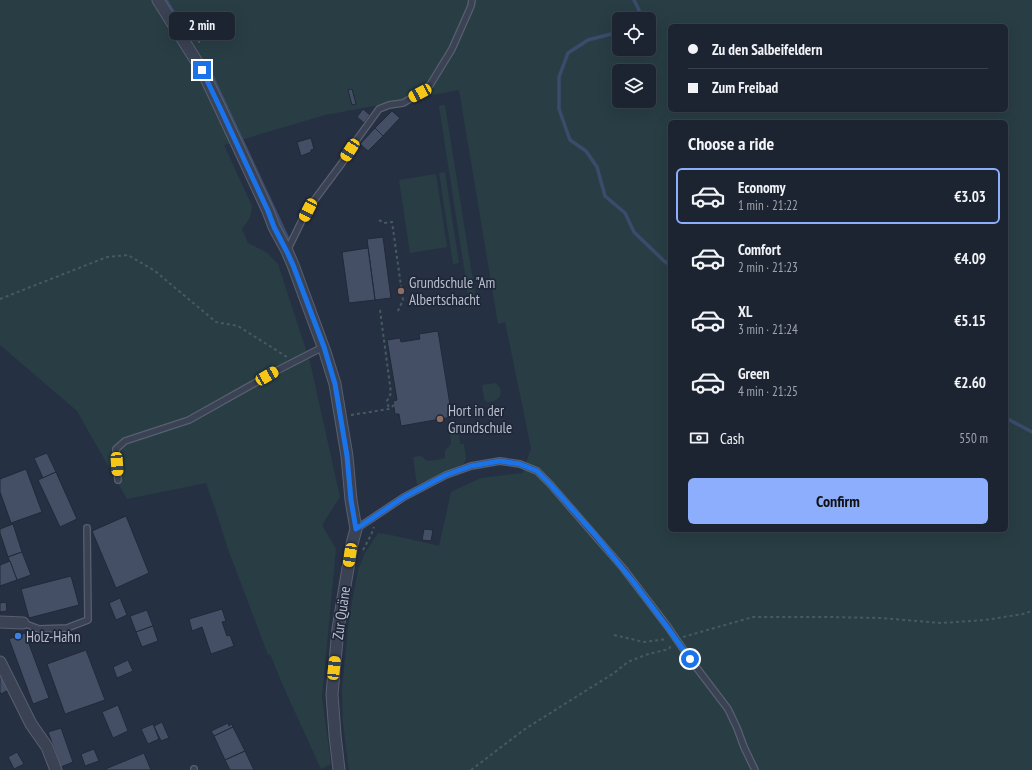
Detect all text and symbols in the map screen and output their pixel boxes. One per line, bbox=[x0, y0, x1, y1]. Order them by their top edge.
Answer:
callout: 2 min bbox=[169, 12, 235, 40]
map controls bbox=[612, 12, 656, 108]
button: locate bbox=[612, 12, 656, 56]
text: 2 min bbox=[189, 17, 215, 34]
text: Zu den Salbeifeldern bbox=[712, 40, 822, 59]
route end bbox=[193, 61, 211, 79]
button: layers bbox=[612, 64, 656, 108]
text: Zum Freibad bbox=[712, 78, 778, 97]
car bbox=[407, 82, 433, 104]
text: Choose a ride bbox=[688, 132, 774, 155]
car bbox=[338, 137, 362, 163]
icon: car bbox=[690, 178, 726, 214]
text: Economy bbox=[738, 178, 786, 197]
text: €3.03 bbox=[954, 187, 986, 206]
car bbox=[297, 197, 319, 223]
text: 1 min · 21:22 bbox=[738, 197, 798, 214]
icon: car bbox=[690, 240, 726, 276]
text: Comfort bbox=[738, 240, 781, 259]
text: €4.09 bbox=[954, 249, 986, 268]
text: 2 min · 21:23 bbox=[738, 259, 798, 276]
place label: Grundschule "Am Albertschacht bbox=[409, 273, 495, 309]
marker: Grundschule "Am Albertschacht bbox=[396, 286, 406, 296]
icon: car bbox=[690, 302, 726, 338]
text: XL bbox=[738, 302, 752, 321]
text: €5.15 bbox=[954, 311, 986, 330]
text: 3 min · 21:24 bbox=[738, 321, 798, 338]
icon: car bbox=[690, 364, 726, 400]
text: Green bbox=[738, 364, 770, 383]
car bbox=[254, 365, 280, 387]
text: €2.60 bbox=[954, 373, 986, 392]
text: 4 min · 21:25 bbox=[738, 383, 798, 400]
place label: Hort in der Grundschule bbox=[448, 401, 512, 437]
marker: Hort in der Grundschule bbox=[435, 414, 445, 424]
icon: cash bbox=[688, 427, 710, 449]
text: Cash bbox=[720, 429, 744, 448]
text: 550 m bbox=[959, 430, 988, 447]
car bbox=[110, 452, 124, 476]
button: Confirm bbox=[688, 478, 988, 524]
car bbox=[342, 542, 358, 568]
street label: Zur Quäne bbox=[328, 585, 354, 641]
place label: Holz-Hahn bbox=[26, 627, 81, 646]
marker: Holz-Hahn bbox=[13, 631, 23, 641]
route start bbox=[681, 650, 699, 668]
car bbox=[327, 655, 341, 681]

